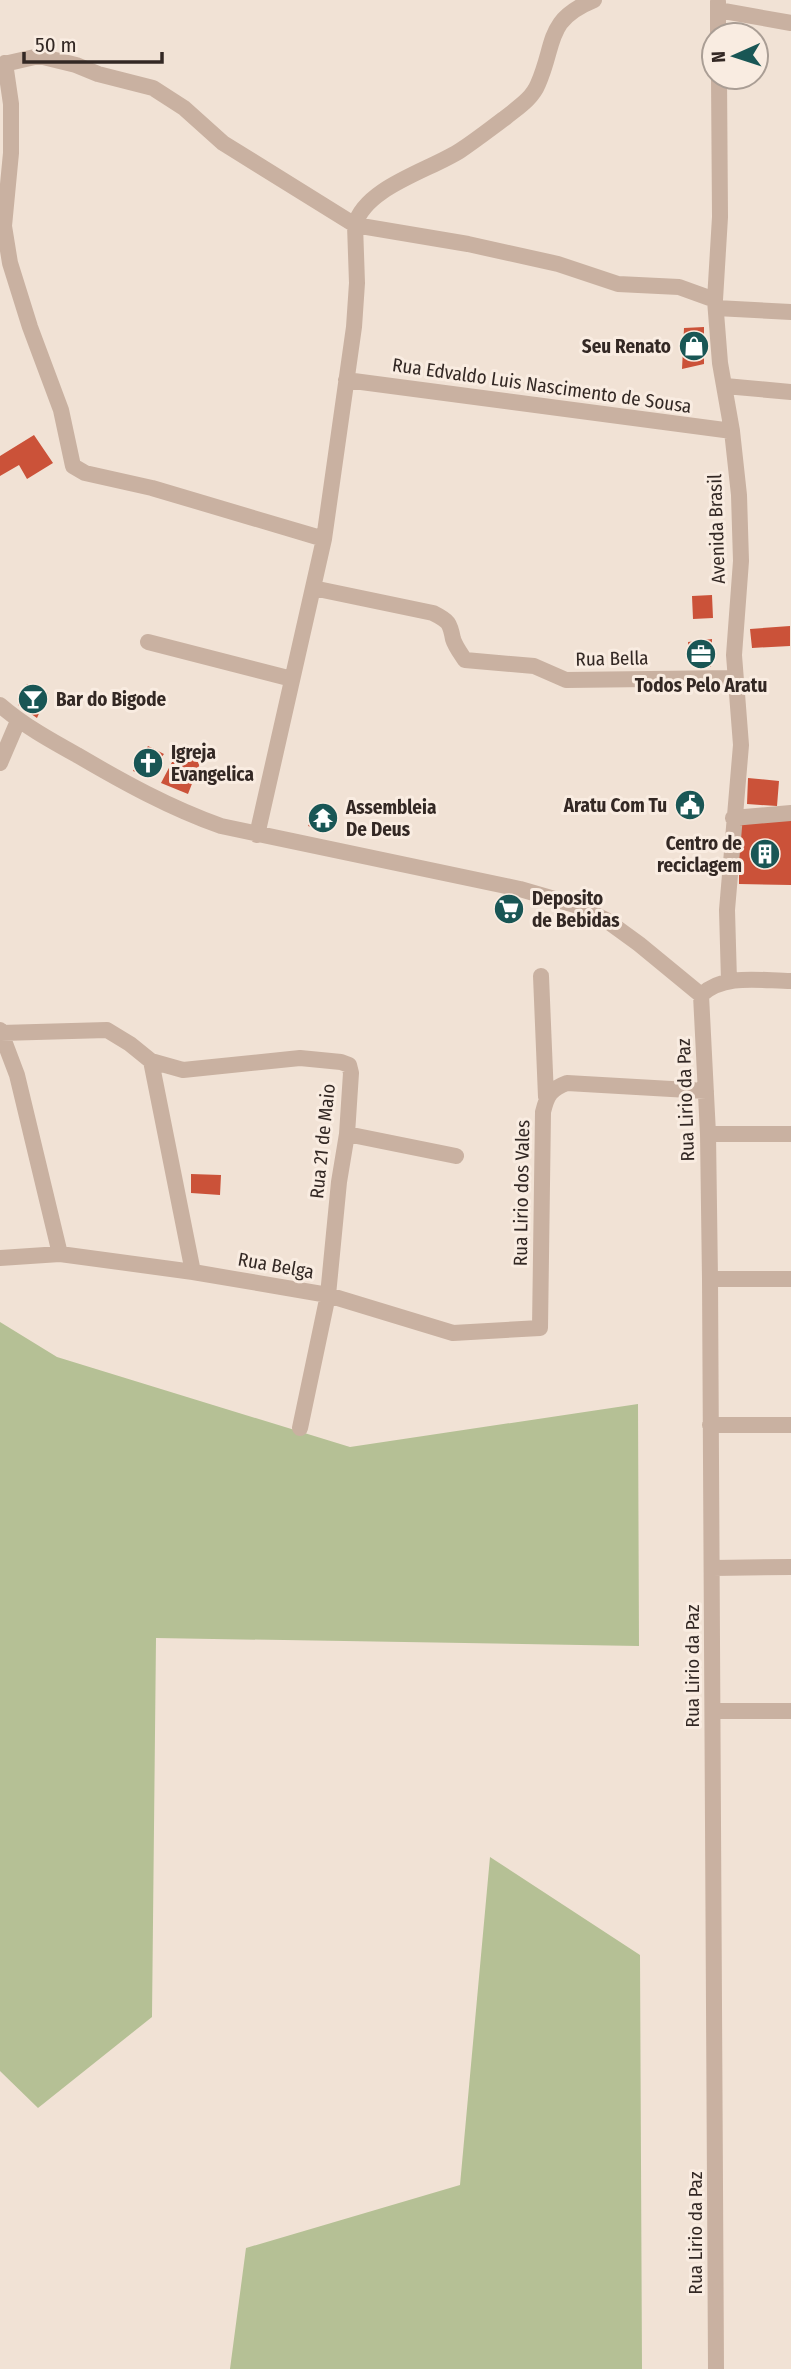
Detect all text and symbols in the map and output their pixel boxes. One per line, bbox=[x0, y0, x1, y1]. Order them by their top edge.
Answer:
scale bar bbox=[24, 21, 163, 65]
north arrow bbox=[700, 21, 770, 91]
text: 50 m bbox=[35, 32, 77, 58]
text: N bbox=[707, 51, 730, 63]
shop icon: Seu Renato bbox=[677, 329, 711, 363]
place label: Seu Renato bbox=[582, 335, 671, 358]
street label: Rua Edvaldo Luis Nascimento de Sousa bbox=[391, 353, 693, 418]
street label: Avenida Brasil bbox=[703, 474, 730, 584]
office icon: Todos Pelo Aratu bbox=[684, 637, 718, 671]
street label: Rua Bella bbox=[575, 646, 649, 671]
place label: Todos Pelo Aratu bbox=[635, 674, 767, 697]
bar icon: Bar do Bigode bbox=[16, 682, 50, 716]
place label: Bar do Bigode bbox=[56, 688, 166, 711]
place label: Igreja Evangelica bbox=[171, 741, 254, 786]
church icon: Igreja Evangelica bbox=[131, 746, 165, 780]
public building icon: Aratu Com Tu bbox=[673, 788, 707, 822]
place label: Aratu Com Tu bbox=[563, 794, 667, 817]
place label: Assembleia De Deus bbox=[345, 796, 436, 841]
temple icon: Assembleia De Deus bbox=[306, 801, 340, 835]
place label: Centro de reciclagem bbox=[657, 832, 742, 877]
building icon: Centro de reciclagem bbox=[748, 837, 782, 871]
place label: Deposito de Bebidas bbox=[532, 887, 620, 932]
supermarket icon: Deposito de Bebidas bbox=[492, 892, 526, 926]
street label: Rua Lirio da Paz bbox=[672, 1038, 699, 1162]
street label: Rua 21 de Maio bbox=[305, 1082, 340, 1200]
street label: Rua Lirio dos Vales bbox=[509, 1120, 534, 1266]
street label: Rua Belga bbox=[236, 1248, 316, 1283]
street label: Rua Lirio da Paz bbox=[681, 1604, 704, 1727]
street label: Rua Lirio da Paz bbox=[684, 2171, 707, 2294]

